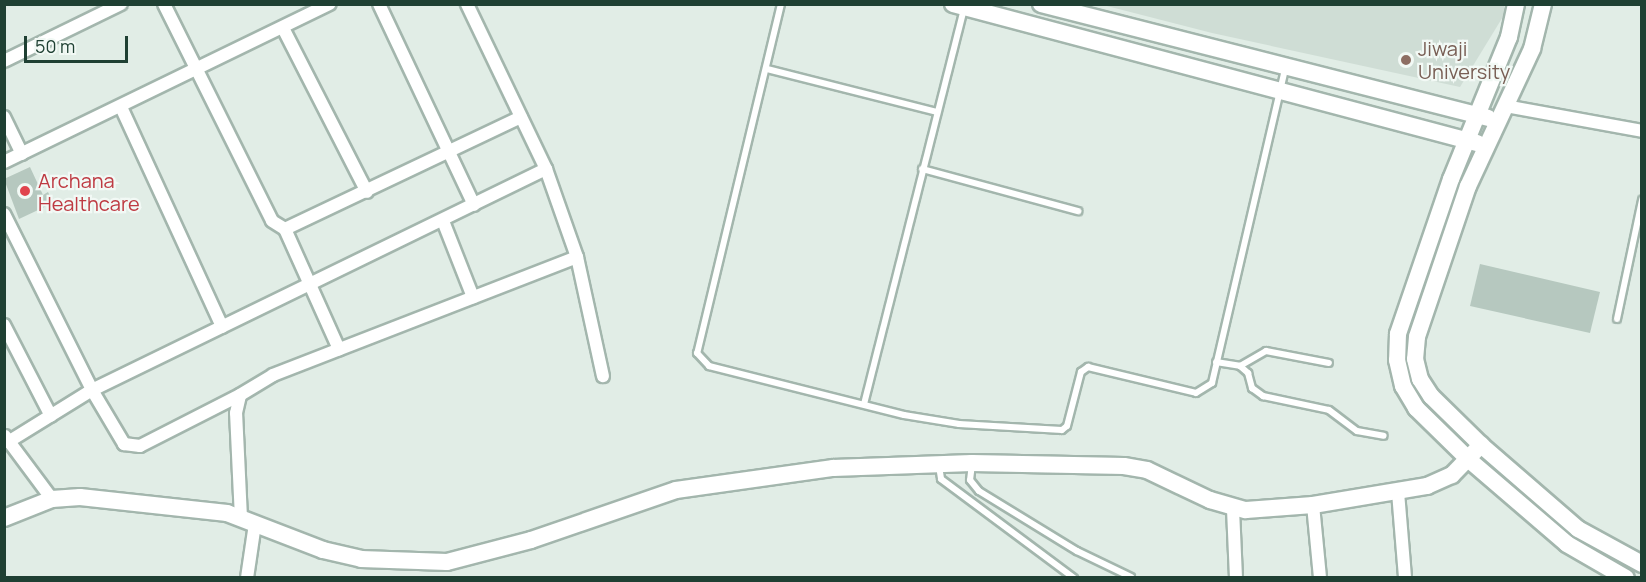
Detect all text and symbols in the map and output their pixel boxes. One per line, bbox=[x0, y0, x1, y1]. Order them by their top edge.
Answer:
scale bar bbox=[27, 24, 130, 62]
text: 50 m bbox=[35, 34, 75, 58]
place label: Jiwaji University bbox=[1418, 36, 1510, 83]
marker: Jiwaji University bbox=[1399, 53, 1413, 67]
place label: Archana Healthcare bbox=[38, 168, 140, 215]
marker: Archana Healthcare bbox=[16, 182, 34, 200]

